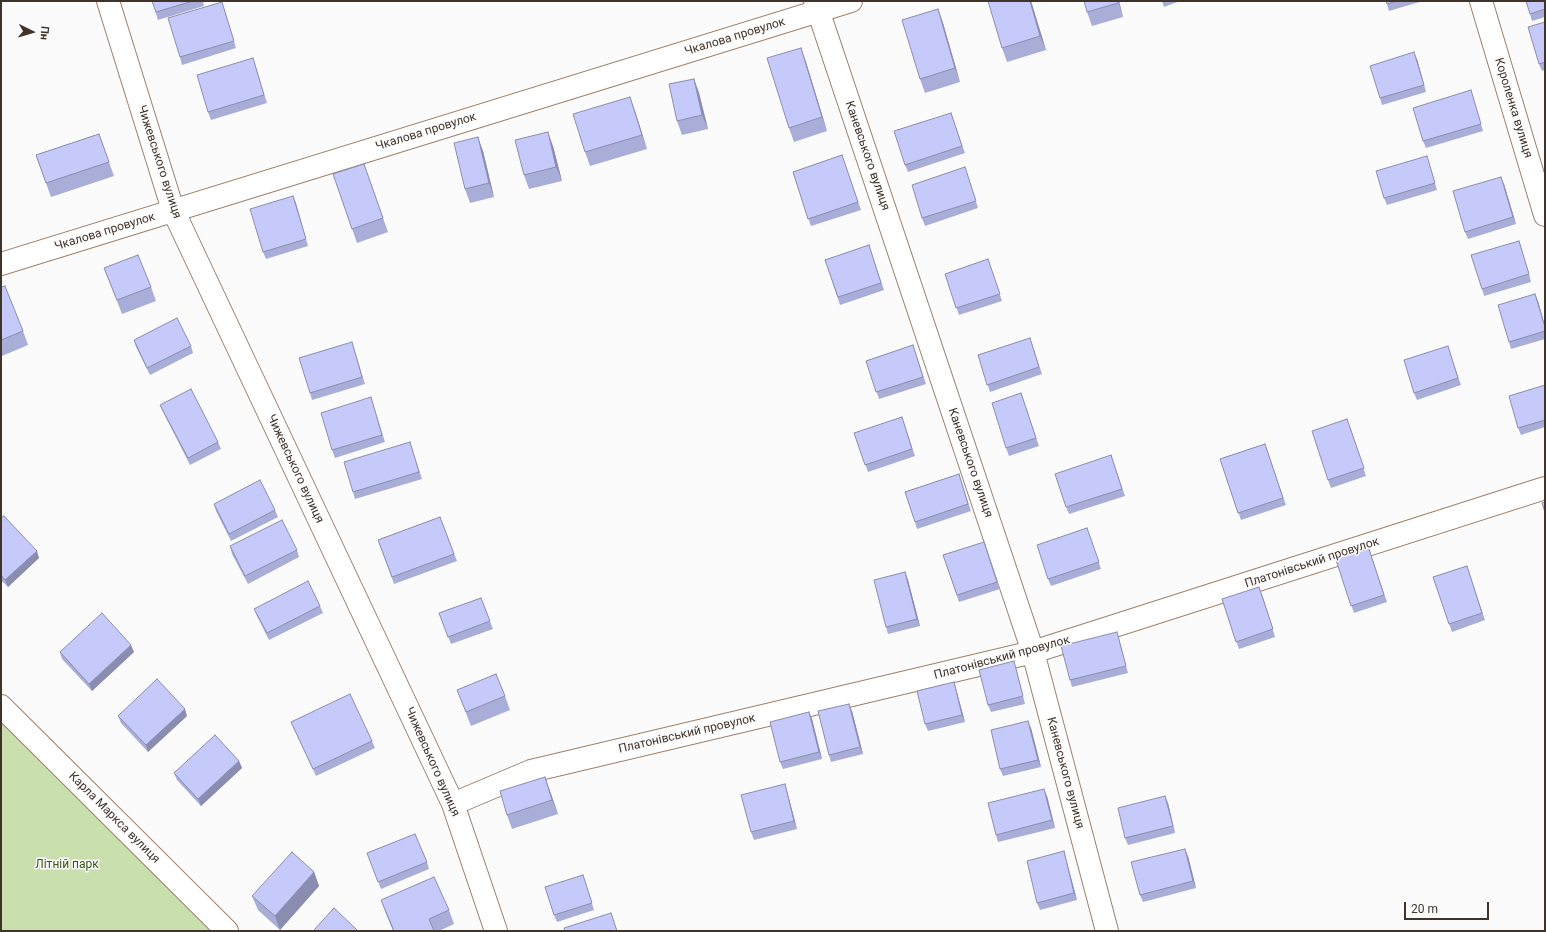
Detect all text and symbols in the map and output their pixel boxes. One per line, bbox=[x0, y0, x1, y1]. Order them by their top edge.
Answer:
north arrow bbox=[12, 12, 52, 52]
street label: Чкалова провулок bbox=[683, 15, 787, 59]
text: Пн bbox=[37, 26, 52, 41]
street label: Короленка вулиця bbox=[1491, 56, 1535, 160]
street label: Каневського вулиця bbox=[841, 99, 893, 213]
street label: Чижевського вулиця bbox=[134, 104, 184, 220]
street label: Чкалова провулок bbox=[374, 110, 478, 154]
street label: Чкалова провулок bbox=[53, 210, 157, 254]
street label: Каневського вулиця bbox=[944, 406, 996, 520]
street label: Чижевського вулиця bbox=[264, 412, 326, 526]
street label: Платонівський провулок bbox=[1243, 535, 1381, 591]
street label: Платонівський провулок bbox=[932, 633, 1072, 683]
street label: Чижевського вулиця bbox=[401, 705, 463, 819]
street label: Платонівський провулок bbox=[617, 711, 757, 757]
street label: Каневського вулиця bbox=[1043, 716, 1087, 830]
street label: Карла Маркса вулиця bbox=[65, 769, 163, 867]
park label: Літній парк bbox=[35, 858, 99, 872]
scale bar bbox=[1406, 894, 1491, 920]
text: 20 m bbox=[1411, 902, 1438, 916]

